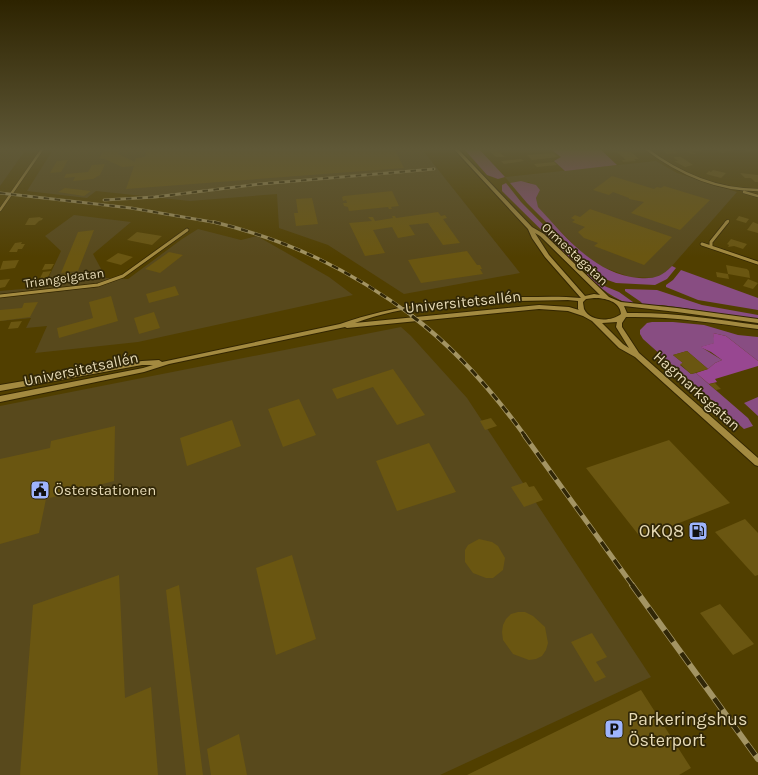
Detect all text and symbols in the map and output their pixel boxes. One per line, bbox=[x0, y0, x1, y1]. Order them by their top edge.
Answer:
street label: Ormestagatan bbox=[539, 219, 611, 289]
street label: Triangelgatan bbox=[23, 265, 105, 291]
street label: Universitetsallén bbox=[404, 287, 522, 317]
street label: Hagmarksgatan bbox=[650, 347, 744, 435]
street label: Universitetsallén bbox=[22, 348, 140, 390]
public building icon: Österstationen bbox=[29, 479, 51, 501]
place label: Österstationen bbox=[54, 481, 156, 499]
place label: OKQ8 bbox=[639, 520, 684, 542]
fuel station icon: OKQ8 bbox=[687, 520, 709, 542]
place label: Parkeringshus Österport bbox=[628, 708, 747, 751]
parking icon: Parkeringshus Österport bbox=[603, 718, 625, 740]

